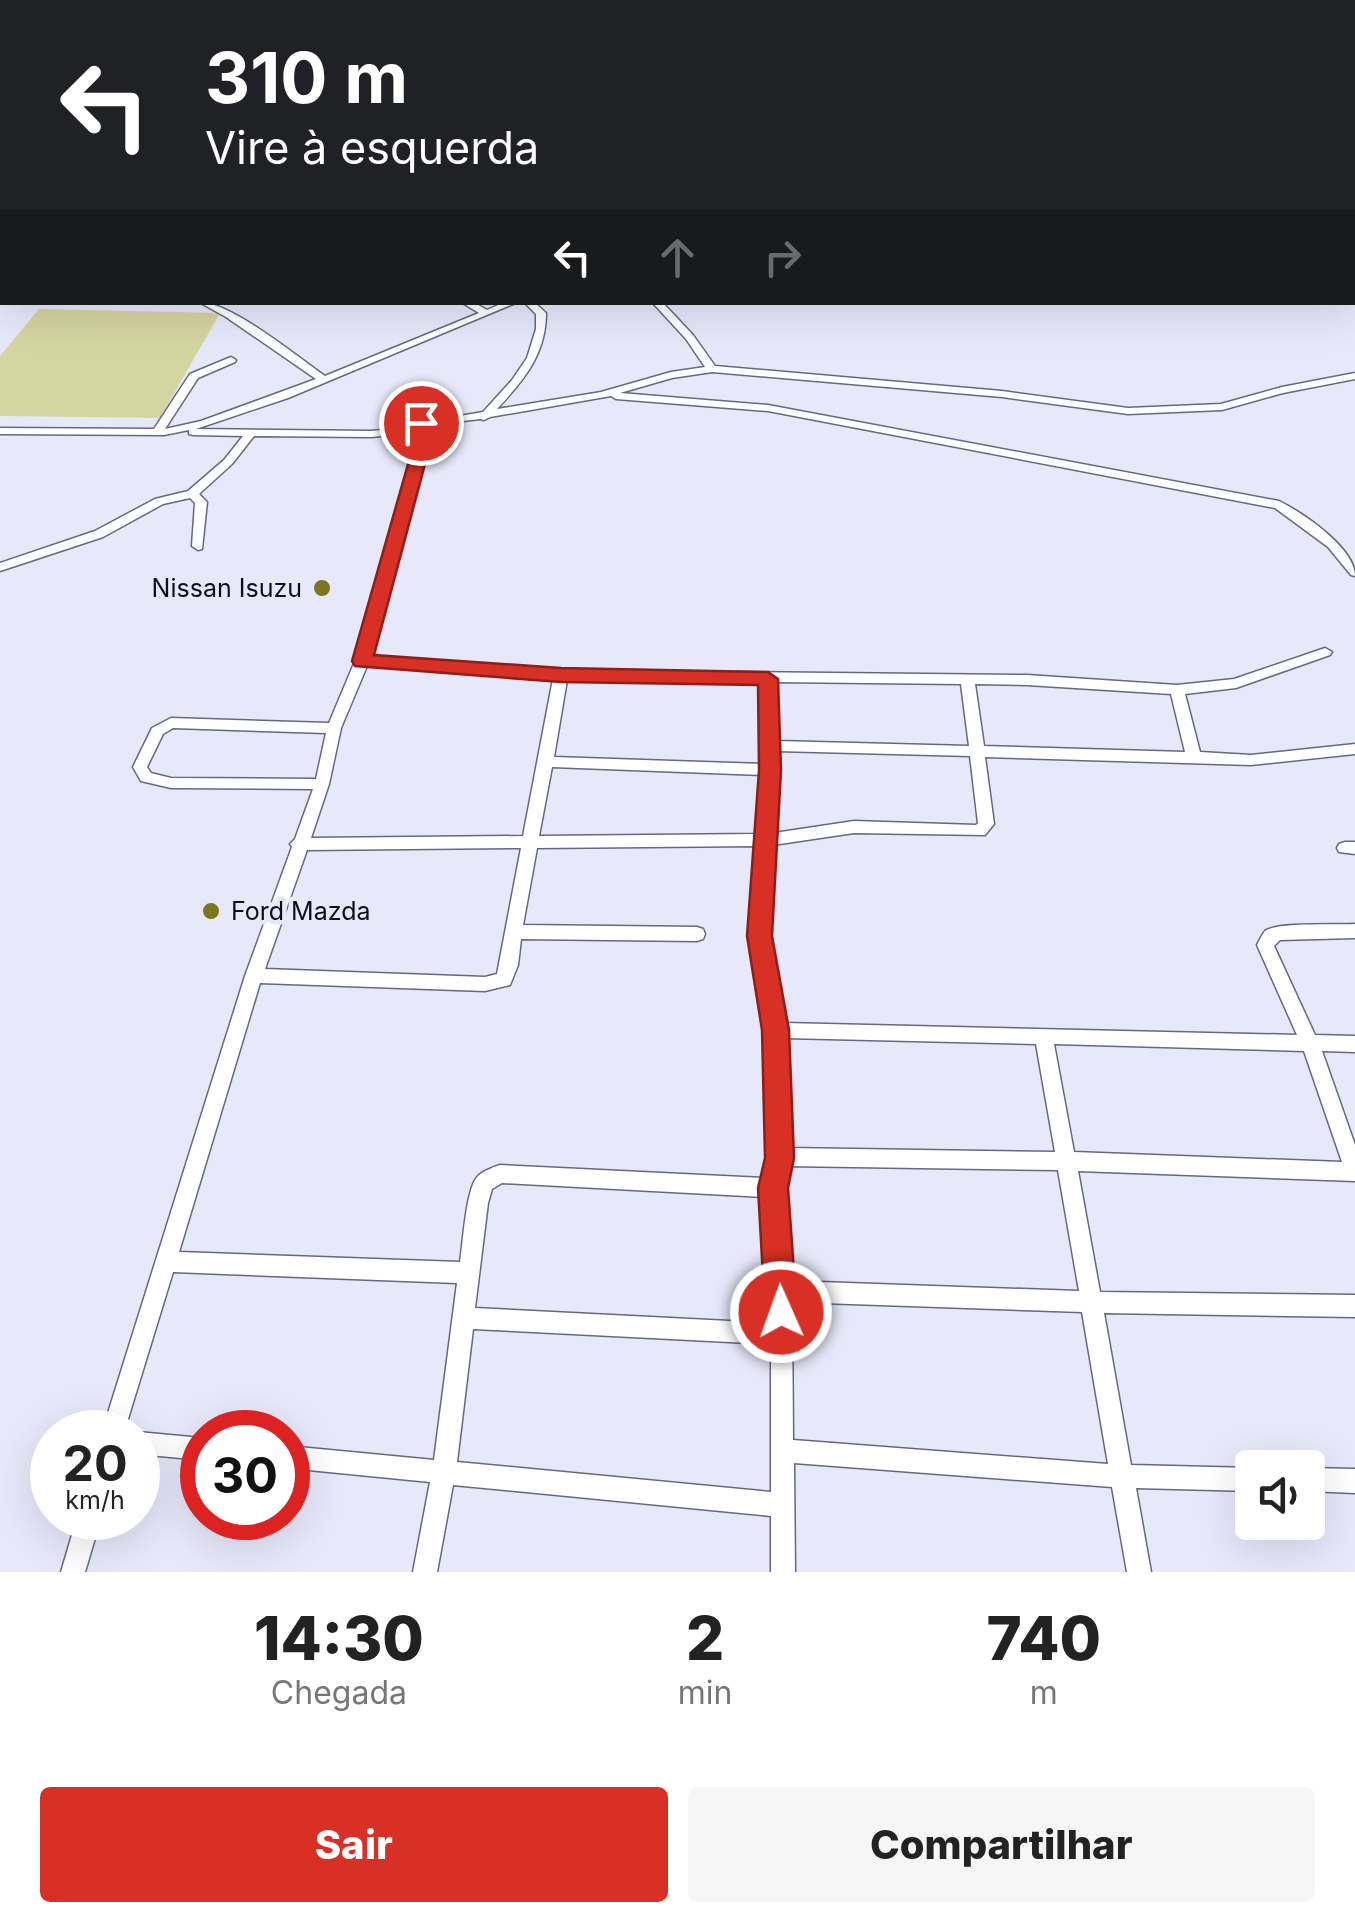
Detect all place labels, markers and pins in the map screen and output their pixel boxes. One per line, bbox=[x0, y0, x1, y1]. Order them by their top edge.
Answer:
pin bbox=[379, 381, 464, 466]
place label: Nissan Isuzu bbox=[152, 573, 302, 603]
marker: Nissan Isuzu bbox=[311, 577, 333, 599]
place label: Ford Mazda bbox=[231, 896, 371, 926]
marker: Ford Mazda bbox=[200, 900, 222, 922]

